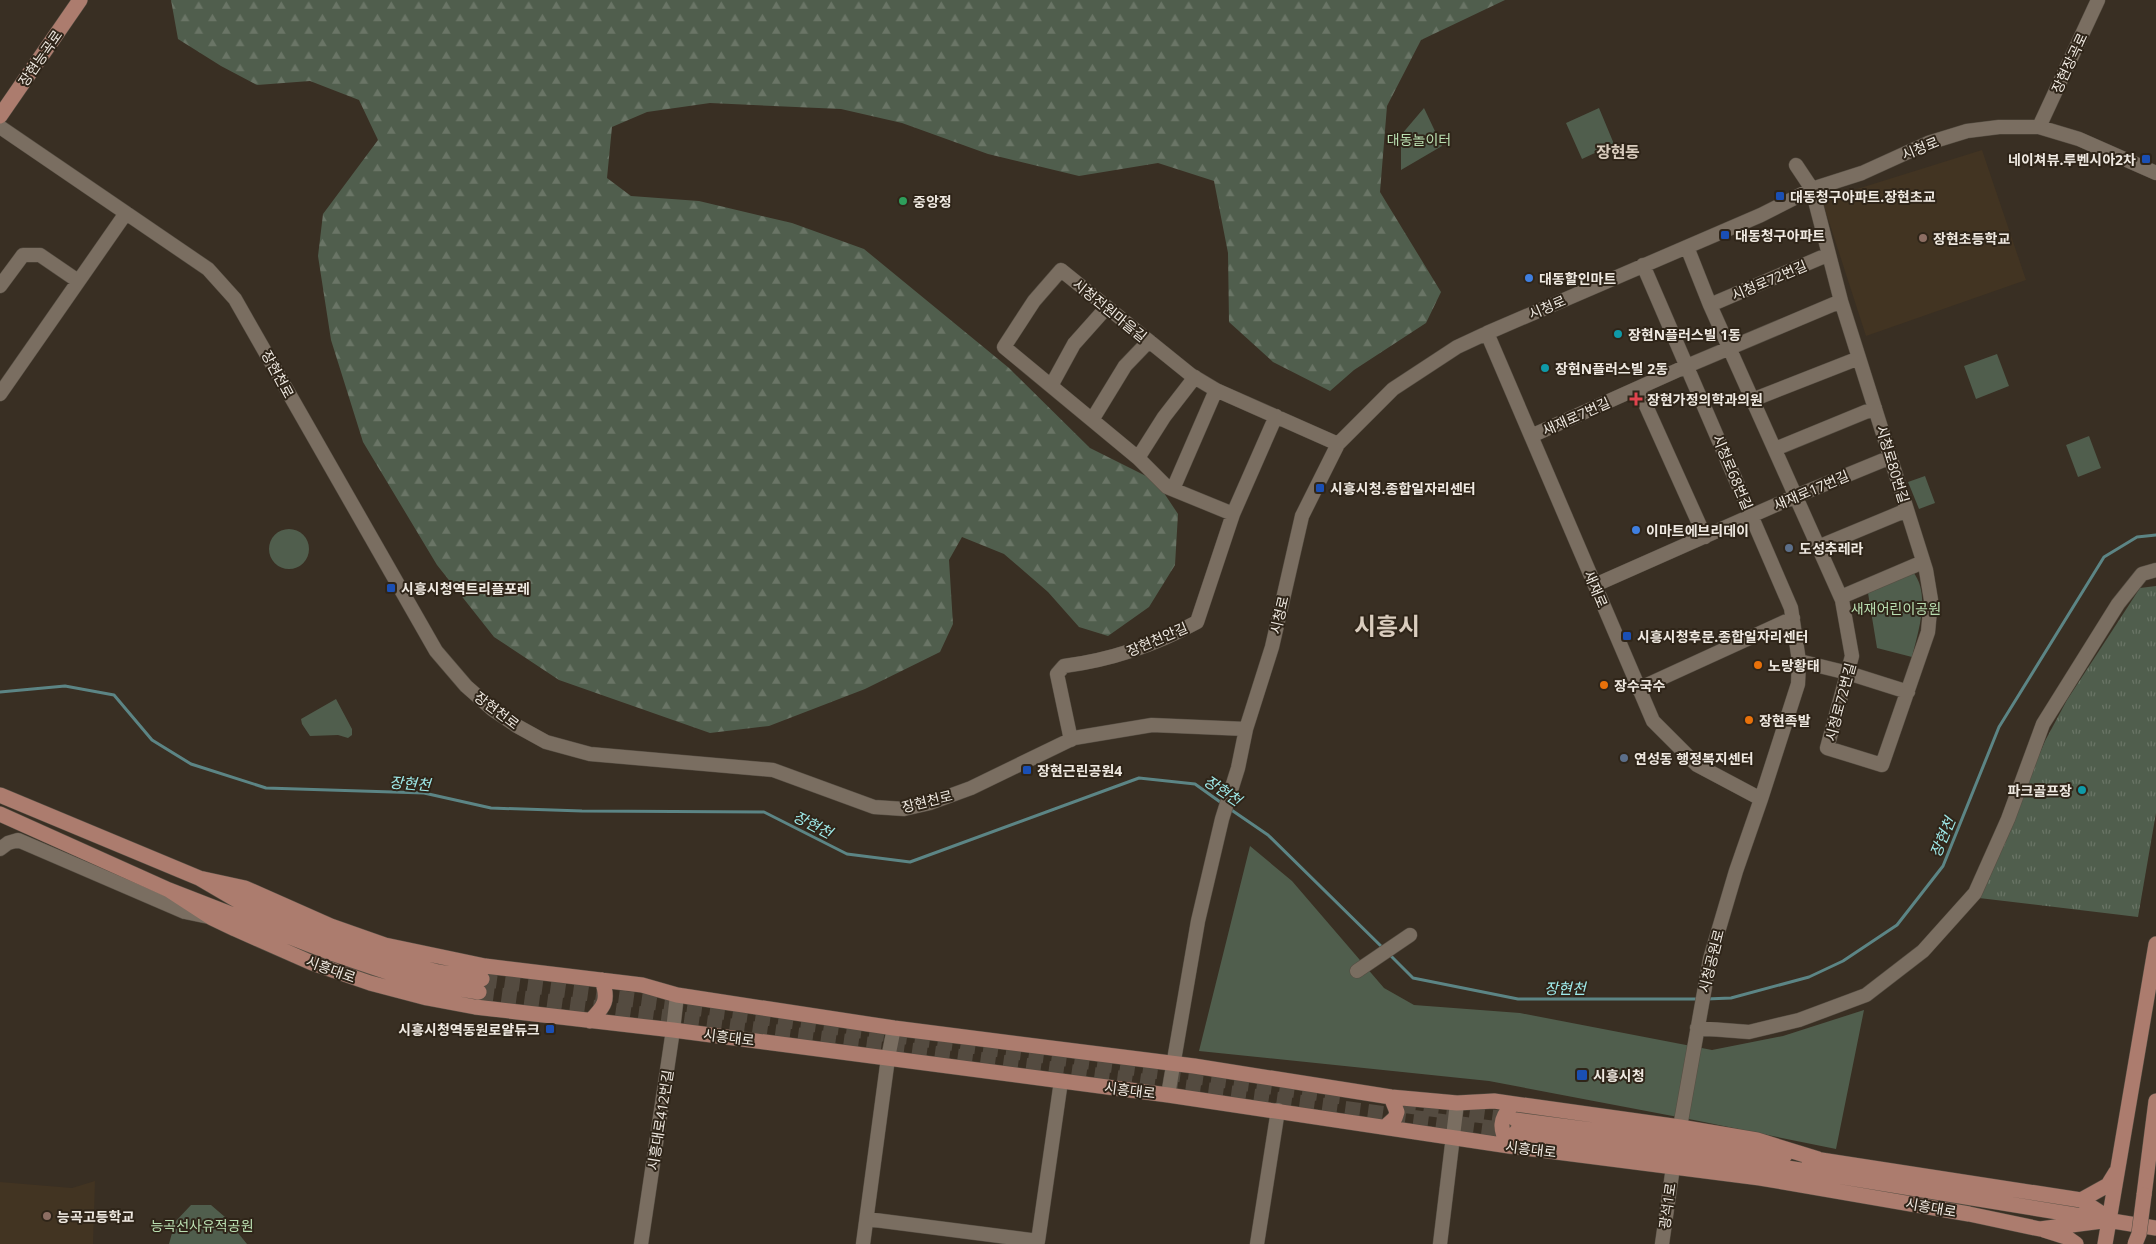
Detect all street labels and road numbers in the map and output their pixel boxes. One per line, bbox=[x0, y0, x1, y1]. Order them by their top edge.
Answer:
street label: 장현능곡로 bbox=[14, 26, 66, 90]
street label: 장현장곡로 bbox=[2047, 30, 2091, 96]
street label: 시청로 bbox=[1899, 132, 1942, 164]
street label: 시청로72번길 bbox=[1728, 256, 1810, 304]
street label: 시청전원마을길 bbox=[1069, 274, 1151, 346]
street label: 시청로 bbox=[1526, 291, 1569, 323]
street label: 장현천로 bbox=[258, 347, 299, 401]
street label: 새재로7번길 bbox=[1539, 393, 1613, 439]
street label: 시청로80번길 bbox=[1872, 423, 1914, 505]
street label: 시청로68번길 bbox=[1709, 431, 1757, 513]
street label: 새재로17번길 bbox=[1770, 466, 1852, 514]
street label: 새재로 bbox=[1580, 568, 1612, 611]
street label: 시청로 bbox=[1265, 594, 1293, 636]
street label: 장현천안길 bbox=[1124, 618, 1190, 660]
street label: 시청로72번길 bbox=[1820, 661, 1860, 743]
street label: 장현천로 bbox=[471, 687, 523, 733]
street label: 장현천로 bbox=[900, 786, 954, 816]
street label: 시청공원로 bbox=[1694, 927, 1728, 995]
street label: 시흥대로 bbox=[304, 951, 359, 987]
street label: 시흥대로 bbox=[702, 1024, 756, 1050]
street label: 시흥대로412번길 bbox=[643, 1068, 677, 1172]
street label: 시흥대로 bbox=[1103, 1077, 1157, 1103]
street label: 시흥대로 bbox=[1504, 1136, 1558, 1162]
street label: 광석1로 bbox=[1654, 1181, 1680, 1230]
street label: 시흥대로 bbox=[1904, 1193, 1958, 1221]

